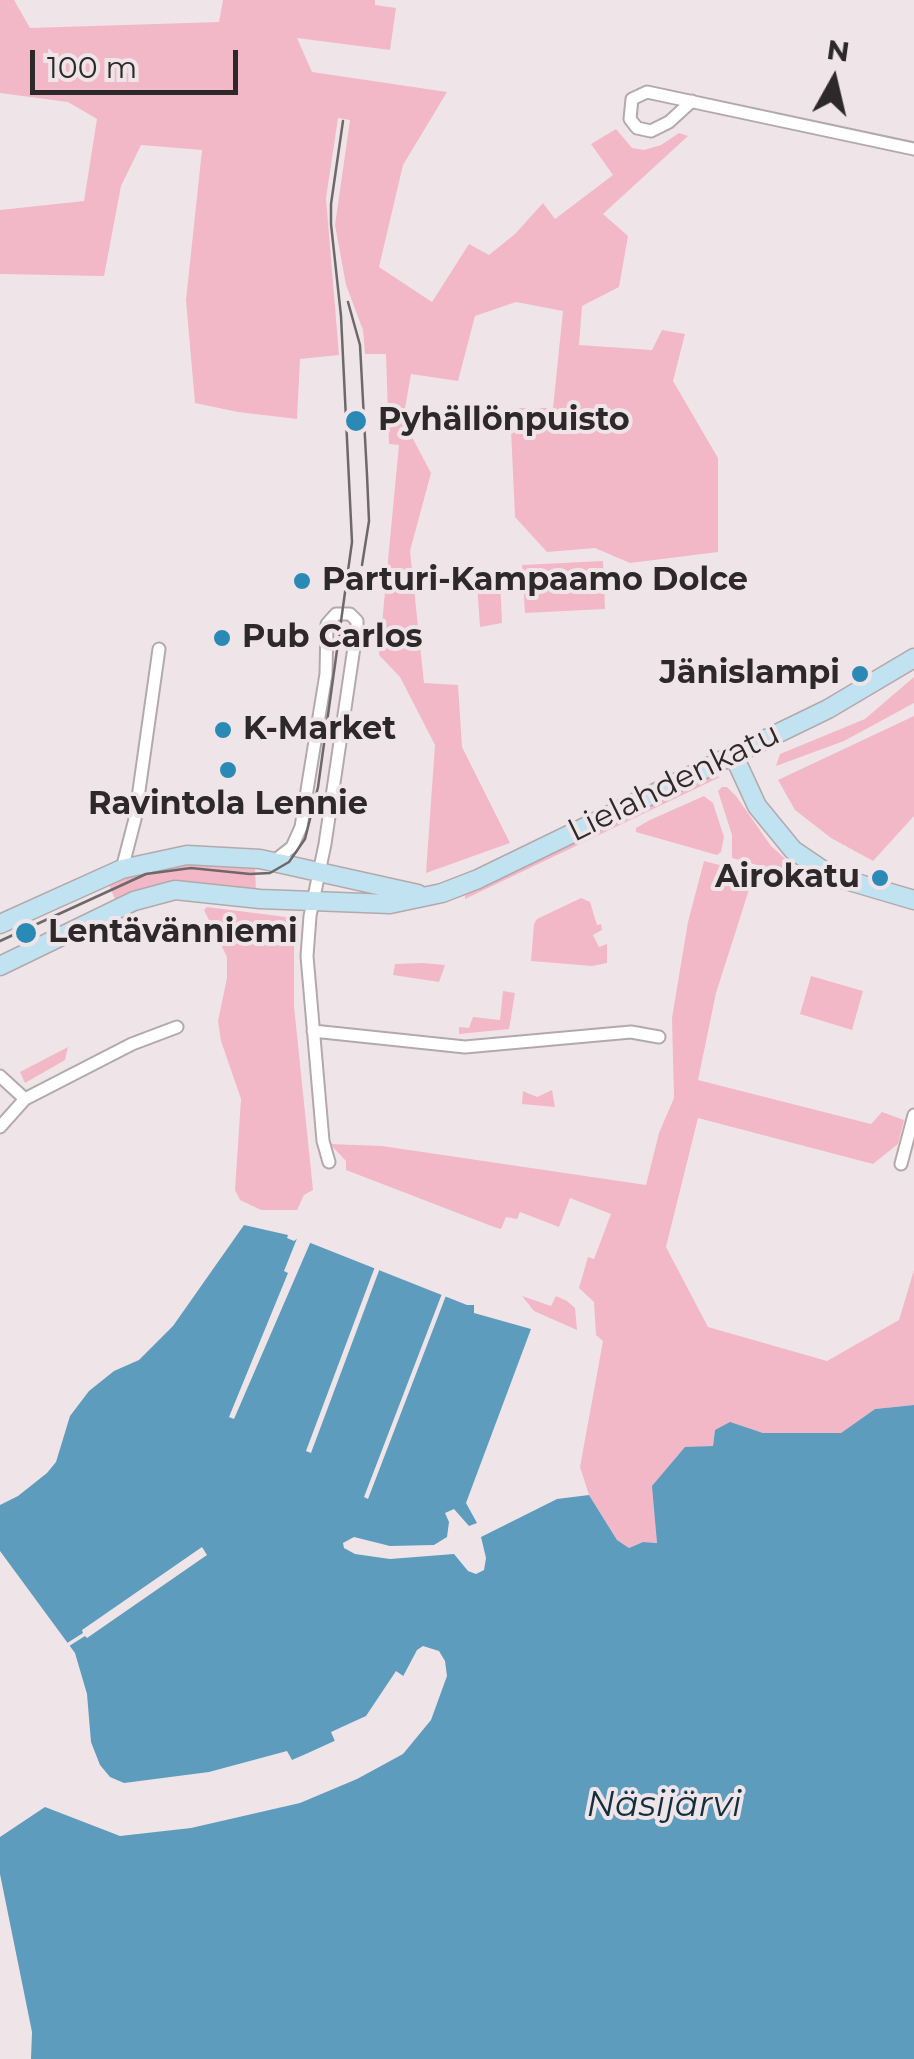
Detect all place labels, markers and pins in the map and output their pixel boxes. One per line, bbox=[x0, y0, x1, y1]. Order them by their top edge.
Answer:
place label: Pyhällönpuisto bbox=[378, 402, 630, 440]
marker: Pyhällönpuisto bbox=[343, 408, 369, 434]
place label: Parturi-Kampaamo Dolce bbox=[322, 562, 748, 600]
marker: Parturi-Kampaamo Dolce bbox=[291, 570, 313, 592]
place label: Pub Carlos bbox=[242, 619, 423, 657]
marker: Pub Carlos bbox=[211, 627, 233, 649]
place label: Jänislampi bbox=[660, 655, 840, 693]
marker: Jänislampi bbox=[849, 663, 871, 685]
place label: K-Market bbox=[243, 711, 396, 749]
marker: K-Market bbox=[212, 719, 234, 741]
marker: Ravintola Lennie bbox=[217, 759, 239, 781]
place label: Ravintola Lennie bbox=[88, 786, 368, 824]
place label: Airokatu bbox=[715, 859, 860, 897]
marker: Airokatu bbox=[869, 867, 891, 889]
place label: Lentävänniemi bbox=[48, 914, 298, 952]
marker: Lentävänniemi bbox=[13, 920, 39, 946]

